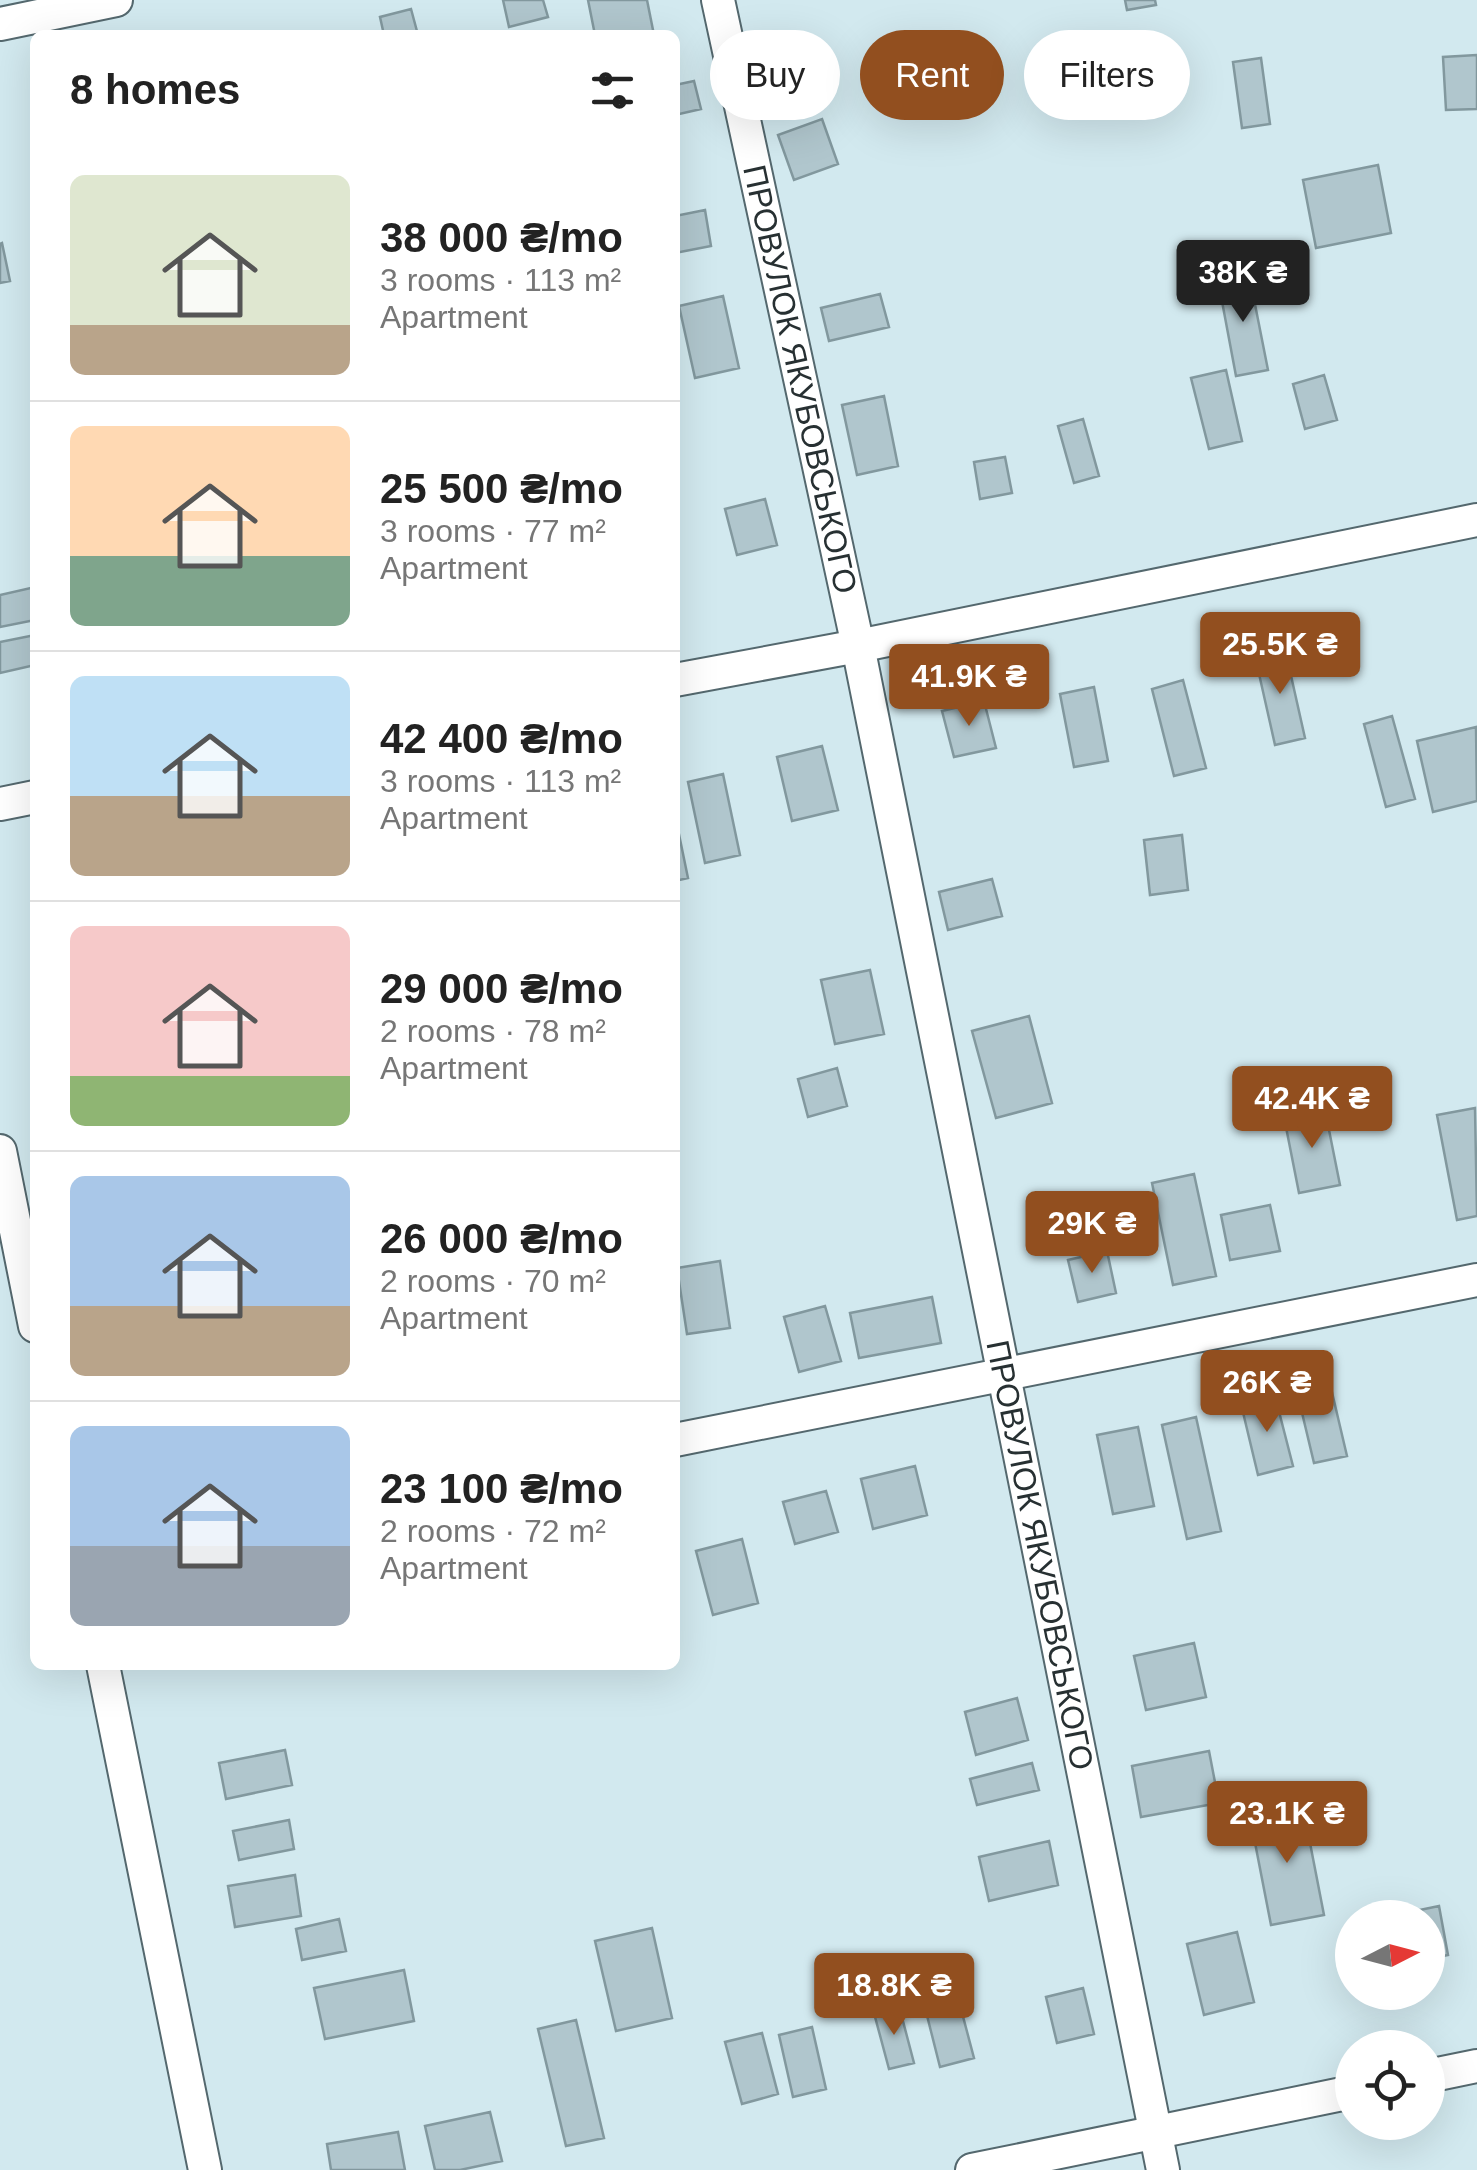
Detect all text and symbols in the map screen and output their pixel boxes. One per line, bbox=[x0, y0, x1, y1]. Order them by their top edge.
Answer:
chip: Buy bbox=[710, 30, 840, 120]
chip: Rent bbox=[860, 30, 1004, 120]
chip: Filters bbox=[1024, 30, 1190, 120]
icon: filters bbox=[585, 63, 640, 118]
text: 8 homes bbox=[70, 66, 240, 113]
street label: ПРОВУЛОК ЯКУБОВСЬКОГО bbox=[736, 162, 864, 597]
text: 38 000 ₴/mo bbox=[380, 214, 623, 261]
icon: home bbox=[150, 215, 270, 335]
pin: 38K ₴ bbox=[1173, 240, 1313, 325]
text: 38K ₴ bbox=[1199, 254, 1287, 290]
text: 3 rooms · 113 m² bbox=[380, 262, 621, 298]
text: Apartment bbox=[380, 299, 528, 335]
text: 25 500 ₴/mo bbox=[380, 465, 623, 512]
icon: home bbox=[150, 466, 270, 586]
text: 3 rooms · 77 m² bbox=[380, 513, 606, 549]
text: Apartment bbox=[380, 550, 528, 586]
pin: 25.5K ₴ bbox=[1188, 612, 1372, 697]
text: 25.5K ₴ bbox=[1222, 626, 1338, 662]
pin: 41.9K ₴ bbox=[877, 644, 1061, 729]
text: 41.9K ₴ bbox=[911, 658, 1027, 694]
text: 42 400 ₴/mo bbox=[380, 715, 623, 762]
icon: home bbox=[150, 716, 270, 836]
text: 3 rooms · 113 m² bbox=[380, 763, 621, 799]
text: Apartment bbox=[380, 800, 528, 836]
text: 29 000 ₴/mo bbox=[380, 965, 623, 1012]
icon: home bbox=[150, 966, 270, 1086]
text: 2 rooms · 78 m² bbox=[380, 1013, 606, 1049]
text: Apartment bbox=[380, 1050, 528, 1086]
pin: 42.4K ₴ bbox=[1220, 1066, 1404, 1151]
text: 42.4K ₴ bbox=[1254, 1080, 1370, 1116]
pin: 29K ₴ bbox=[1022, 1191, 1162, 1276]
text: 29K ₴ bbox=[1048, 1205, 1136, 1241]
text: 26 000 ₴/mo bbox=[380, 1215, 623, 1262]
icon: home bbox=[150, 1216, 270, 1336]
text: 2 rooms · 70 m² bbox=[380, 1263, 606, 1299]
text: Apartment bbox=[380, 1300, 528, 1336]
street label: ПРОВУЛОК ЯКУБОВСЬКОГО bbox=[979, 1337, 1100, 1773]
pin: 26K ₴ bbox=[1197, 1350, 1337, 1435]
text: 26K ₴ bbox=[1223, 1364, 1311, 1400]
text: 23 100 ₴/mo bbox=[380, 1465, 623, 1512]
icon: home bbox=[150, 1466, 270, 1586]
text: 2 rooms · 72 m² bbox=[380, 1513, 606, 1549]
text: Apartment bbox=[380, 1550, 528, 1586]
pin: 23.1K ₴ bbox=[1195, 1781, 1379, 1866]
text: 23.1K ₴ bbox=[1229, 1795, 1345, 1831]
north arrow bbox=[1335, 1900, 1445, 2010]
map controls bbox=[1335, 1900, 1445, 2140]
pin: 18.8K ₴ bbox=[802, 1953, 986, 2038]
text: 18.8K ₴ bbox=[836, 1967, 952, 2003]
button: locate bbox=[1335, 2030, 1445, 2140]

